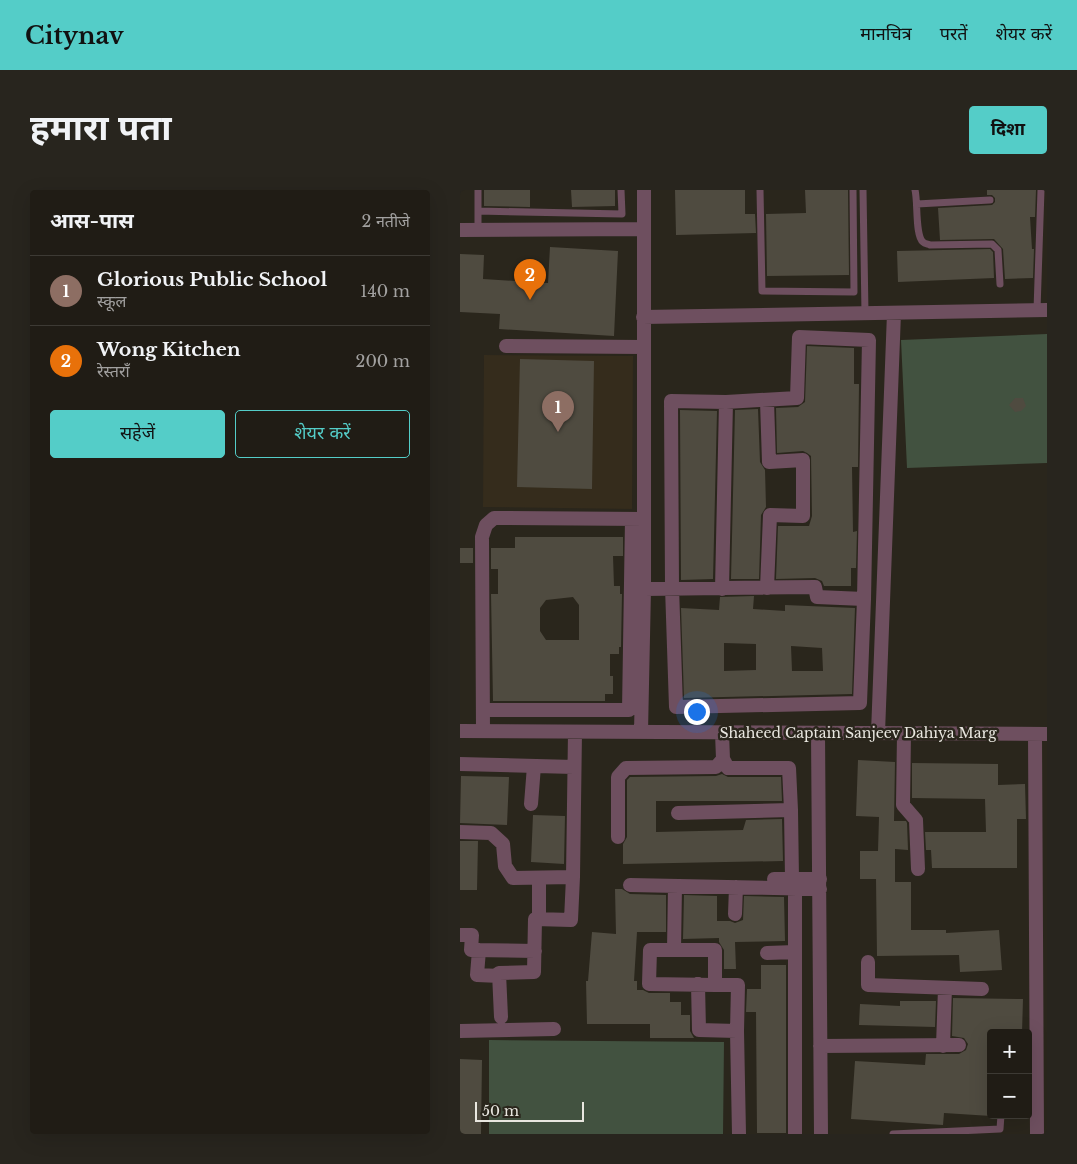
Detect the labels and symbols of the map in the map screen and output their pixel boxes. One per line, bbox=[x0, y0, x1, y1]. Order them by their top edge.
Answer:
pin: 2 bbox=[514, 259, 546, 300]
pin: 1 bbox=[542, 391, 574, 432]
your location bbox=[684, 699, 710, 725]
street label: Shaheed Captain Sanjeev Dahiya Marg bbox=[719, 724, 997, 742]
scale bar bbox=[475, 1099, 584, 1122]

